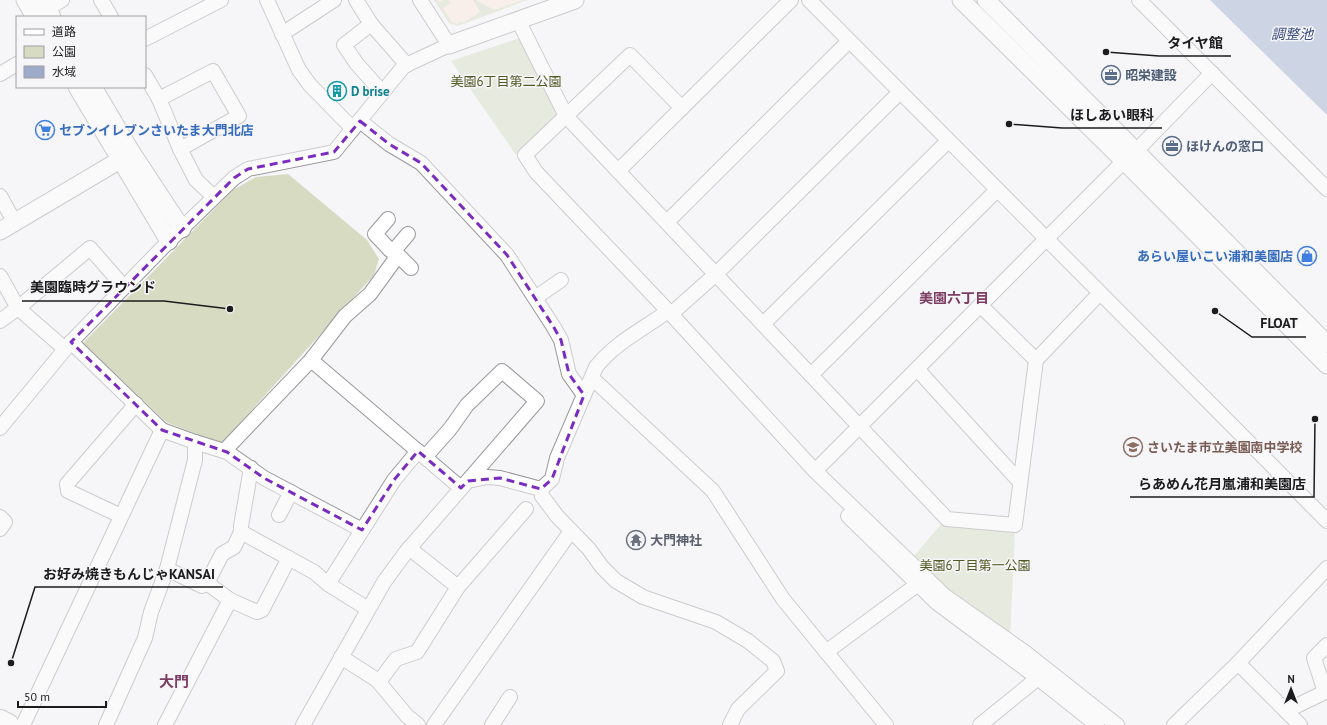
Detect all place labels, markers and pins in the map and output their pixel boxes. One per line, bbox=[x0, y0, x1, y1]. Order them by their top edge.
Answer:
callout: タイヤ館 bbox=[1159, 30, 1231, 56]
office icon: 昭栄建設 bbox=[1100, 64, 1122, 86]
place label: 昭栄建設 bbox=[1125, 67, 1177, 84]
building icon: D brise bbox=[326, 80, 348, 102]
place label: D brise bbox=[351, 83, 390, 100]
callout: ほしあい眼科 bbox=[1062, 102, 1162, 128]
supermarket icon: セブンイレブンさいたま大門北店 bbox=[34, 119, 56, 141]
place label: セブンイレブンさいたま大門北店 bbox=[59, 122, 254, 139]
office icon: ほけんの窓口 bbox=[1161, 135, 1183, 157]
place label: ほけんの窓口 bbox=[1186, 138, 1264, 155]
shop icon: あらい屋いこい浦和美園店 bbox=[1296, 245, 1318, 267]
place label: あらい屋いこい浦和美園店 bbox=[1137, 248, 1293, 265]
callout: 美園臨時グラウンド bbox=[22, 275, 164, 301]
callout: FLOAT bbox=[1252, 311, 1306, 337]
school or university icon: さいたま市立美園南中学校 bbox=[1122, 436, 1144, 458]
place label: さいたま市立美園南中学校 bbox=[1147, 439, 1303, 456]
callout: らあめん花月嵐浦和美園店 bbox=[1130, 471, 1314, 497]
temple icon: 大門神社 bbox=[625, 529, 647, 551]
place label: 大門神社 bbox=[650, 532, 702, 549]
callout: お好み焼きもんじゃKANSAI bbox=[35, 561, 223, 587]

